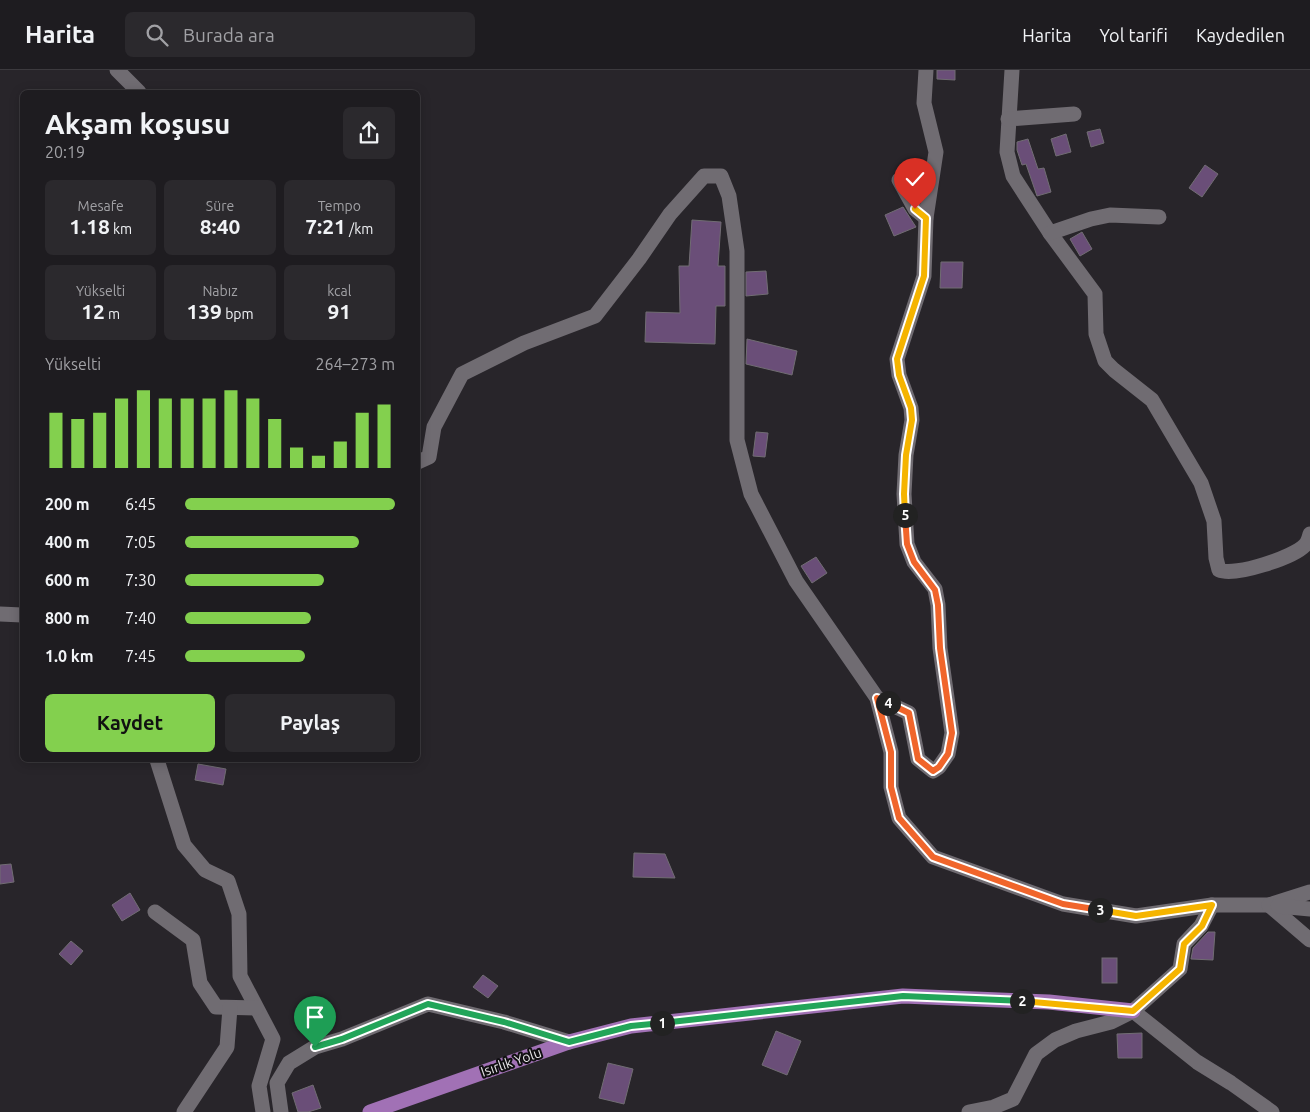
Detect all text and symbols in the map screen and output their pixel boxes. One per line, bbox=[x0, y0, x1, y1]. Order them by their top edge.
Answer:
search box bbox=[125, 12, 475, 57]
text: Harita bbox=[25, 21, 95, 48]
icon: search bbox=[143, 21, 171, 49]
text: Burada ara bbox=[183, 24, 275, 46]
text: Harita bbox=[1022, 25, 1071, 45]
text: Yol tarifi bbox=[1099, 25, 1168, 45]
text: Kaydedilen bbox=[1196, 25, 1285, 45]
button: share bbox=[343, 107, 395, 159]
text: Akşam koşusu bbox=[45, 108, 230, 139]
text: 20:19 bbox=[45, 143, 85, 161]
pin bbox=[894, 158, 936, 209]
icon: check bbox=[901, 165, 929, 193]
text: Mesafe bbox=[78, 198, 124, 214]
text: Süre bbox=[206, 198, 234, 214]
text: Tempo bbox=[318, 198, 361, 214]
text: 1.18 bbox=[69, 214, 110, 238]
text: 8:40 bbox=[200, 214, 240, 238]
text: 7:21 bbox=[305, 214, 346, 238]
text: km bbox=[110, 221, 132, 237]
text: /km bbox=[346, 221, 373, 237]
text: Yükselti bbox=[76, 283, 125, 299]
text: Nabız bbox=[202, 283, 238, 299]
text: kcal bbox=[327, 283, 351, 299]
text: 12 bbox=[81, 299, 105, 323]
text: 139 bbox=[186, 299, 222, 323]
text: 91 bbox=[327, 299, 351, 323]
text: m bbox=[105, 306, 120, 322]
text: bpm bbox=[222, 306, 254, 322]
text: Yükselti bbox=[45, 355, 101, 373]
text: 264–273 m bbox=[315, 355, 395, 373]
text: 200 m bbox=[45, 495, 90, 513]
text: 6:45 bbox=[125, 495, 156, 513]
pin: 5 bbox=[892, 502, 918, 528]
text: 5 bbox=[902, 507, 909, 523]
text: 400 m bbox=[45, 533, 90, 551]
text: 7:05 bbox=[125, 533, 156, 551]
text: 600 m bbox=[45, 571, 90, 589]
text: 7:30 bbox=[125, 571, 156, 589]
text: 800 m bbox=[45, 609, 90, 627]
text: 7:40 bbox=[125, 609, 156, 627]
text: 1.0 km bbox=[45, 647, 94, 665]
text: 7:45 bbox=[125, 647, 156, 665]
pin: 4 bbox=[876, 690, 900, 716]
button: Kaydet bbox=[45, 694, 215, 752]
button: Paylaş bbox=[225, 694, 395, 752]
text: 4 bbox=[885, 695, 892, 711]
pin: 3 bbox=[1088, 898, 1112, 922]
text: 3 bbox=[1097, 902, 1104, 918]
pin: 2 bbox=[1010, 988, 1034, 1014]
text: 2 bbox=[1019, 993, 1026, 1009]
pin bbox=[294, 996, 336, 1047]
icon: arrive bbox=[301, 1003, 329, 1031]
pin: 1 bbox=[650, 1010, 674, 1036]
text: 1 bbox=[659, 1015, 666, 1031]
street label: Isırlık Yolu bbox=[479, 1044, 543, 1080]

